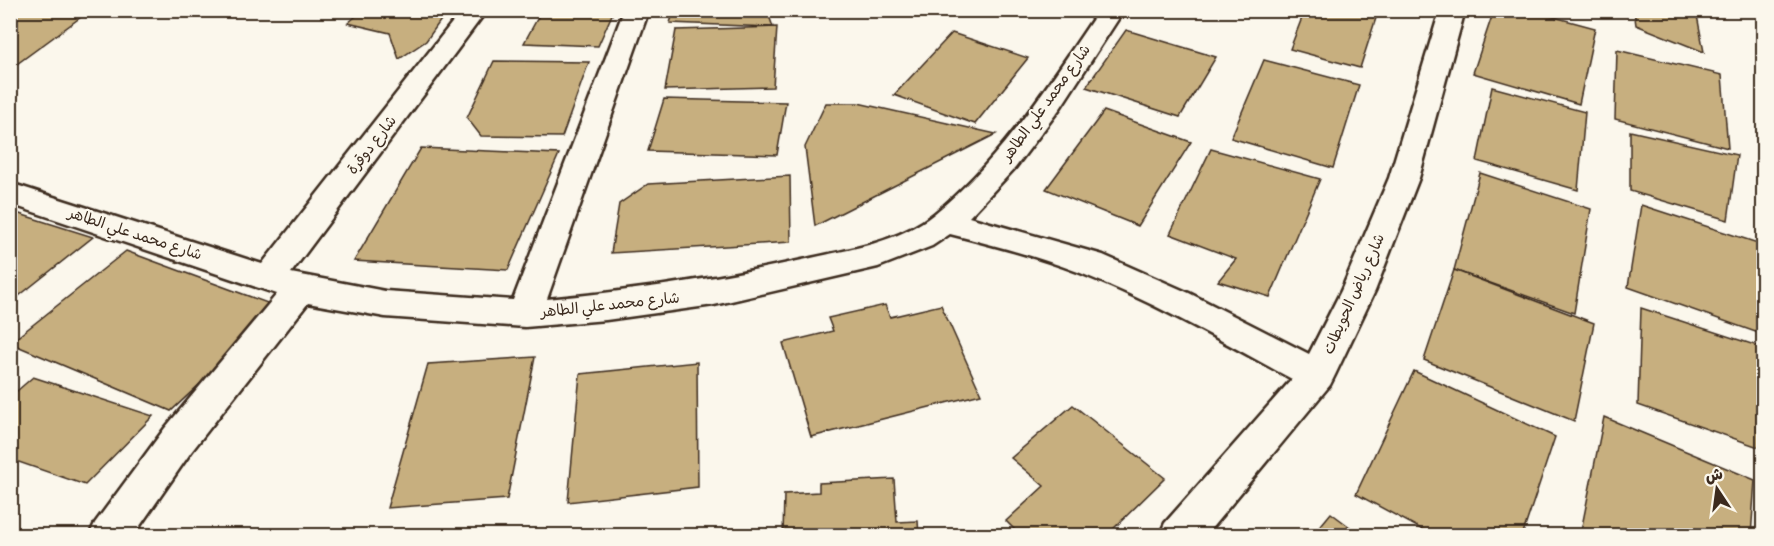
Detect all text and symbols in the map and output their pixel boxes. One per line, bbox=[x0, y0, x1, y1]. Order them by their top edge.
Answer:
street label: شارع محمد علي الطاهر bbox=[996, 41, 1097, 168]
street label: شارع دوقرة bbox=[343, 112, 401, 178]
street label: شارع محمد علي الطاهر bbox=[63, 203, 204, 267]
street label: شارع رياض الحويطات bbox=[1319, 231, 1389, 357]
street label: شارع محمد علي الطاهر bbox=[538, 288, 681, 325]
north arrow bbox=[1687, 459, 1747, 519]
text: ش bbox=[1703, 464, 1725, 487]

